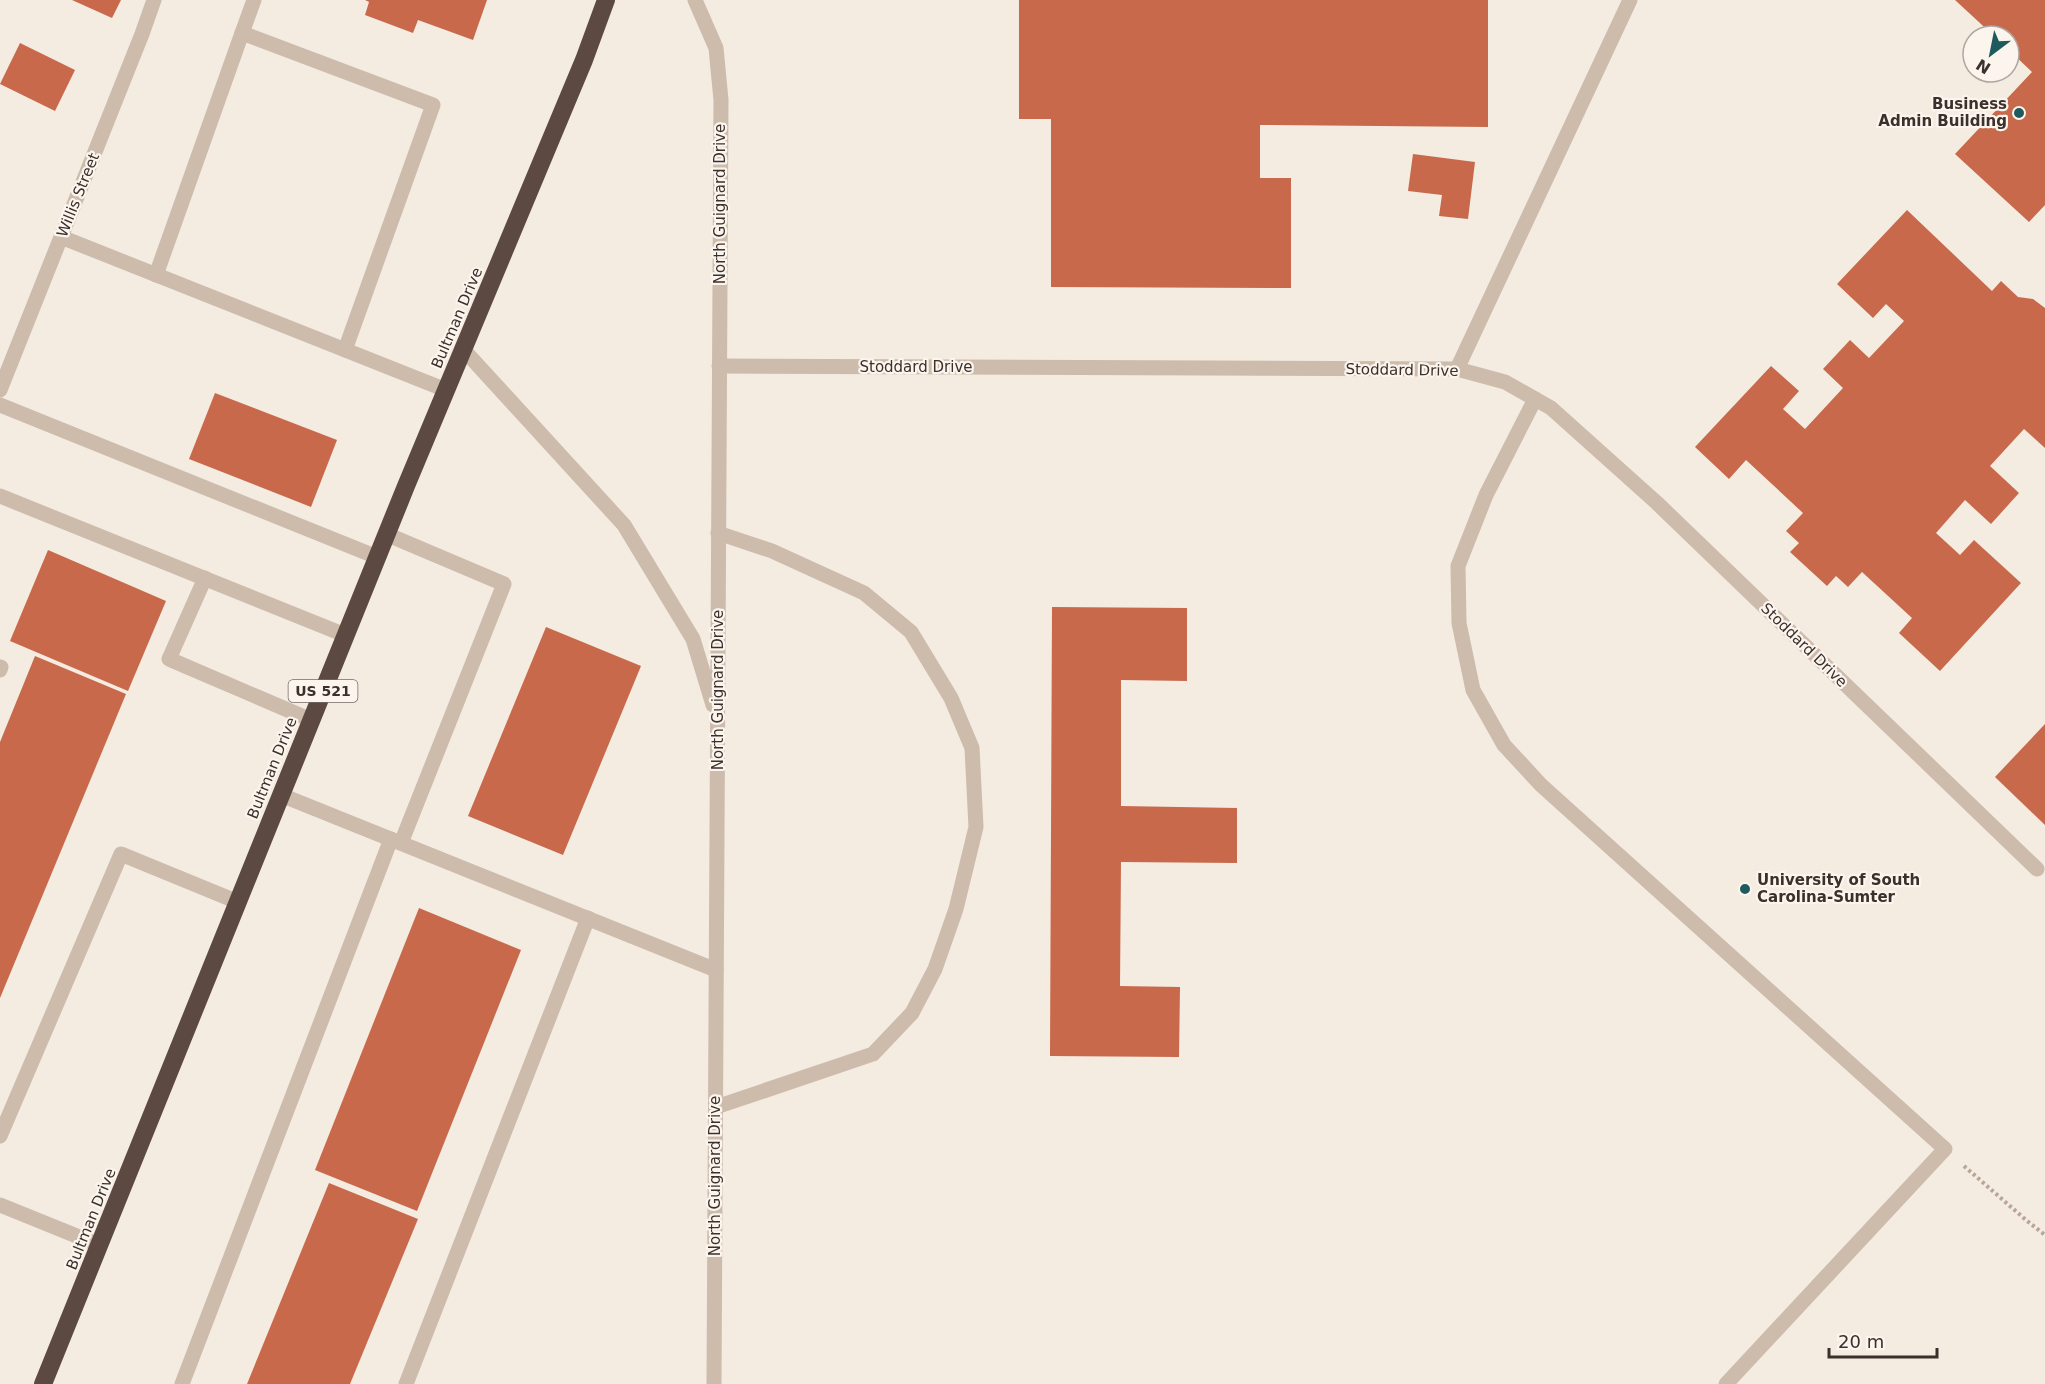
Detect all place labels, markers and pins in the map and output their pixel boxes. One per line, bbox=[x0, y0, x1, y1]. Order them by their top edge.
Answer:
place label: Business Admin Building bbox=[1878, 95, 2007, 130]
marker: Business Admin Building bbox=[2012, 106, 2026, 120]
place label: University of South Carolina-Sumter bbox=[1757, 871, 1920, 906]
marker: University of South Carolina-Sumter bbox=[1738, 882, 1752, 896]

